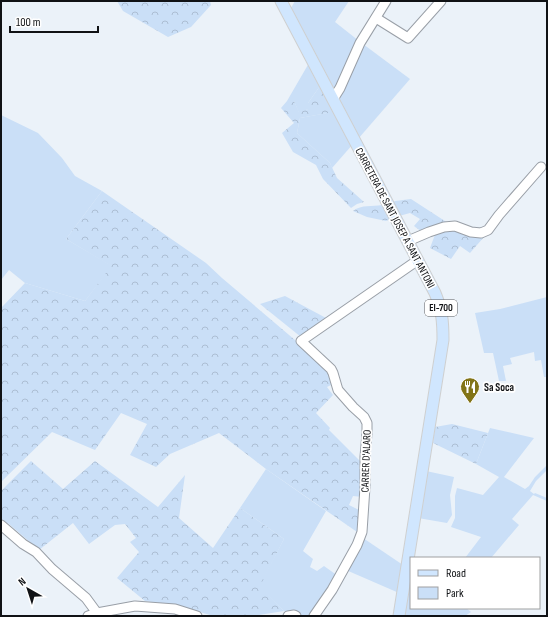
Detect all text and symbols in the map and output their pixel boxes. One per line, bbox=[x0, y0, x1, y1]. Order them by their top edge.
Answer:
scale bar bbox=[10, 8, 98, 34]
text: 100 m bbox=[16, 15, 41, 30]
street label: CARRETERA DE SANT JOSEP A SANT ANTONI bbox=[352, 146, 438, 290]
road number: EI-700 bbox=[425, 300, 457, 316]
restaurant icon: Sa Soca bbox=[459, 376, 481, 404]
place label: Sa Soca bbox=[484, 381, 514, 394]
street label: CARRER D'ALARO bbox=[358, 429, 374, 493]
legend bbox=[410, 557, 540, 609]
text: Road bbox=[446, 566, 466, 581]
north arrow bbox=[8, 569, 48, 609]
text: N bbox=[16, 575, 28, 589]
text: Park bbox=[446, 586, 464, 601]

